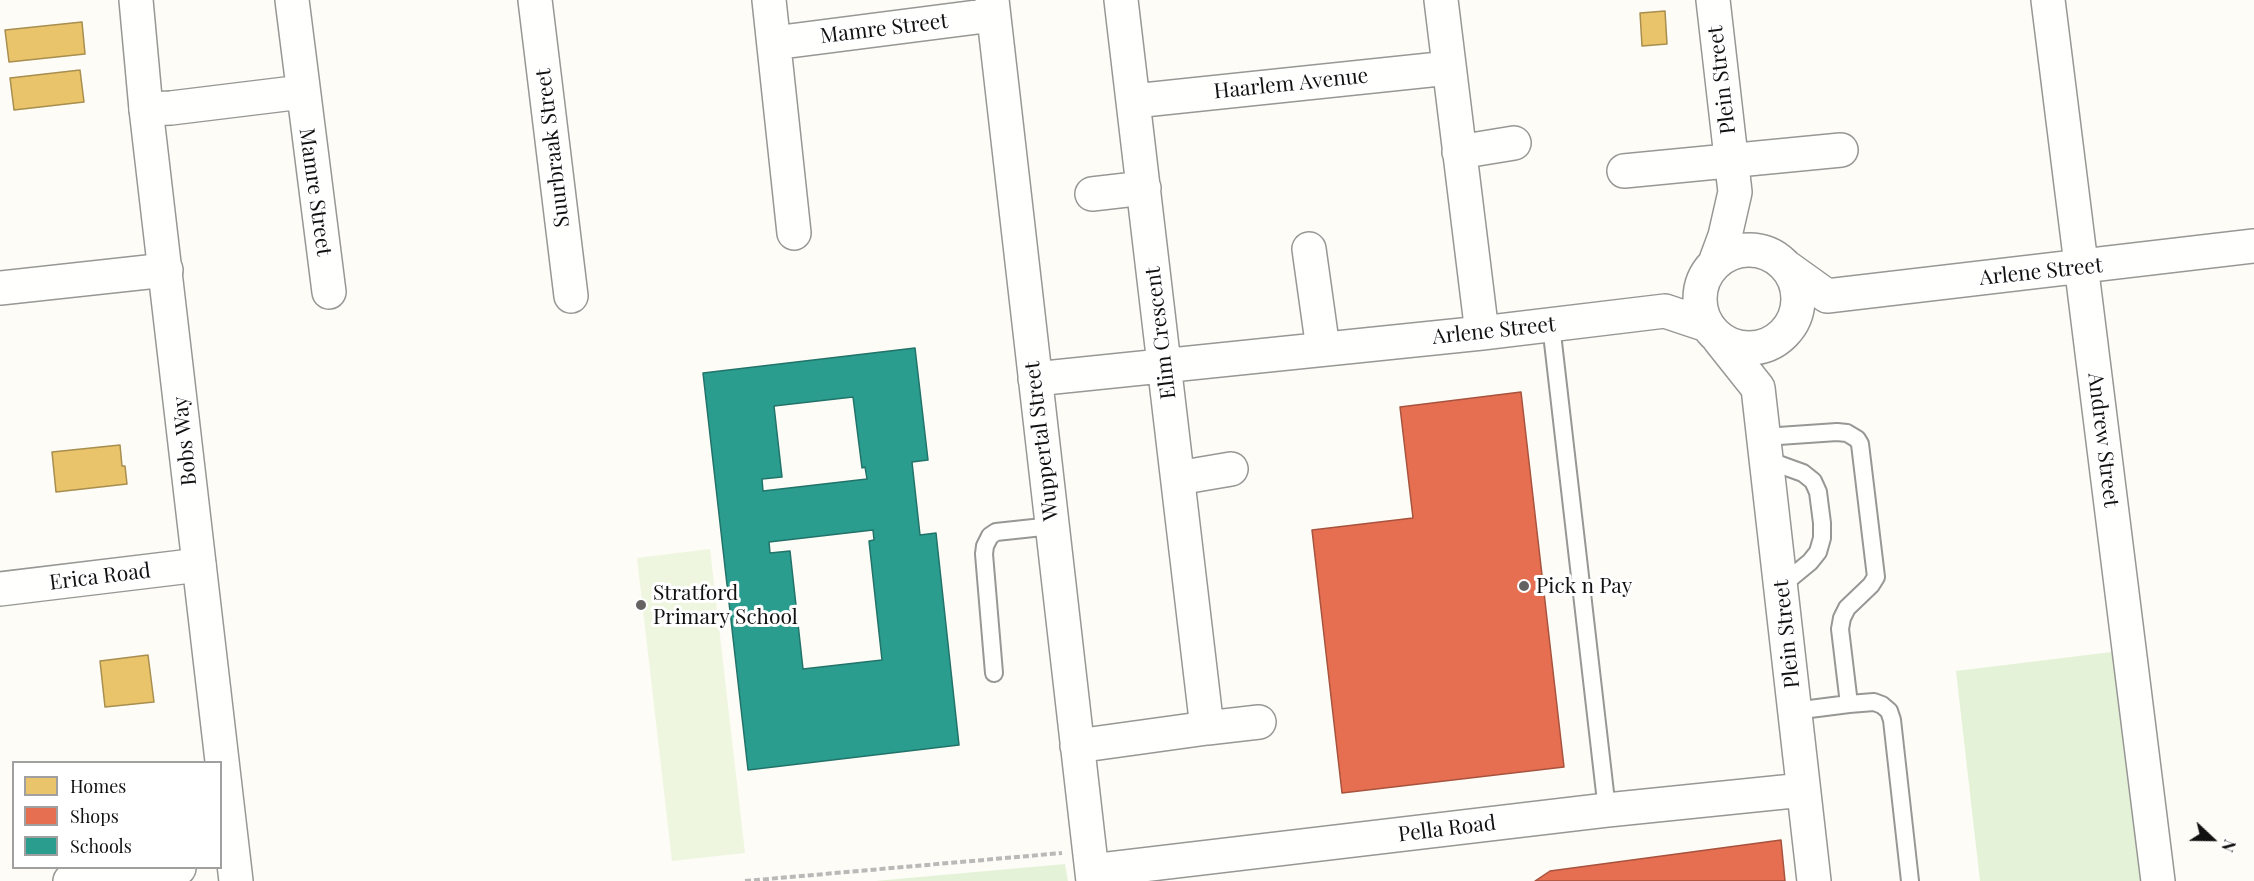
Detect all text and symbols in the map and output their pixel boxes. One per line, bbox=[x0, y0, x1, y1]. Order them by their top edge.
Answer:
street label: Mamre Street bbox=[819, 9, 949, 49]
street label: Plein Street bbox=[1703, 24, 1741, 136]
street label: Haarlem Avenue bbox=[1212, 63, 1370, 105]
street label: Suurbraak Street bbox=[531, 67, 575, 229]
street label: Mamre Street bbox=[294, 127, 336, 257]
street label: Arlene Street bbox=[1978, 253, 2104, 291]
street label: Elim Crescent bbox=[1140, 265, 1182, 401]
street label: Arlene Street bbox=[1431, 312, 1557, 350]
street label: Wuppertal Street bbox=[1020, 360, 1064, 522]
street label: Andrew Street bbox=[2082, 371, 2124, 509]
street label: Bobs Way bbox=[168, 395, 202, 487]
street label: Erica Road bbox=[48, 558, 152, 596]
place label: Pick n Pay bbox=[1536, 573, 1632, 599]
marker: Pick n Pay bbox=[1517, 579, 1531, 593]
street label: Plein Street bbox=[1769, 579, 1805, 689]
place label: Stratford Primary School bbox=[653, 580, 798, 630]
marker: Stratford Primary School bbox=[634, 598, 648, 612]
legend bbox=[12, 761, 222, 869]
text: Homes bbox=[70, 774, 126, 798]
text: Shops bbox=[70, 804, 119, 828]
north arrow bbox=[2182, 809, 2242, 869]
street label: Pella Road bbox=[1397, 811, 1497, 847]
text: Schools bbox=[70, 834, 132, 858]
text: N bbox=[2217, 837, 2241, 855]

